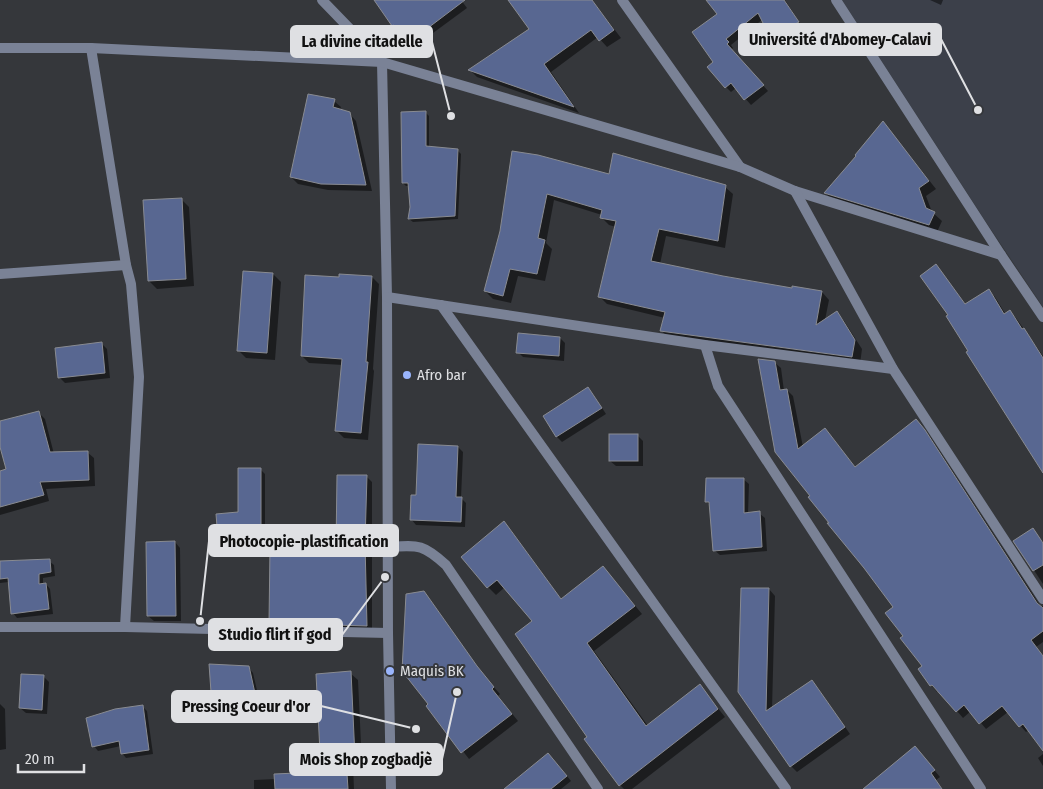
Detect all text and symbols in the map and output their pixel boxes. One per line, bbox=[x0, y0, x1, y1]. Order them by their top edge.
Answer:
callout: Université d'Abomey-Calavi bbox=[739, 24, 941, 55]
callout: La divine citadelle bbox=[291, 26, 432, 57]
text: Université d'Abomey-Calavi bbox=[749, 30, 931, 49]
text: La divine citadelle bbox=[301, 32, 423, 51]
place label: Afro bar bbox=[417, 366, 467, 384]
marker: Afro bar bbox=[401, 369, 413, 381]
callout: Photocopie-plastification bbox=[209, 525, 398, 556]
text: Photocopie-plastification bbox=[219, 532, 389, 551]
callout: Studio flirt if god bbox=[209, 619, 342, 650]
text: Studio flirt if god bbox=[219, 625, 331, 644]
place label: Maquis BK bbox=[400, 662, 464, 680]
marker: Maquis BK bbox=[384, 665, 396, 677]
callout: Pressing Coeur d'or bbox=[172, 691, 321, 722]
text: Pressing Coeur d'or bbox=[182, 697, 310, 716]
scale bar bbox=[18, 742, 84, 774]
callout: Mois Shop zogbadjè bbox=[290, 744, 442, 775]
text: 20 m bbox=[25, 750, 55, 768]
text: Mois Shop zogbadjè bbox=[300, 750, 432, 769]

